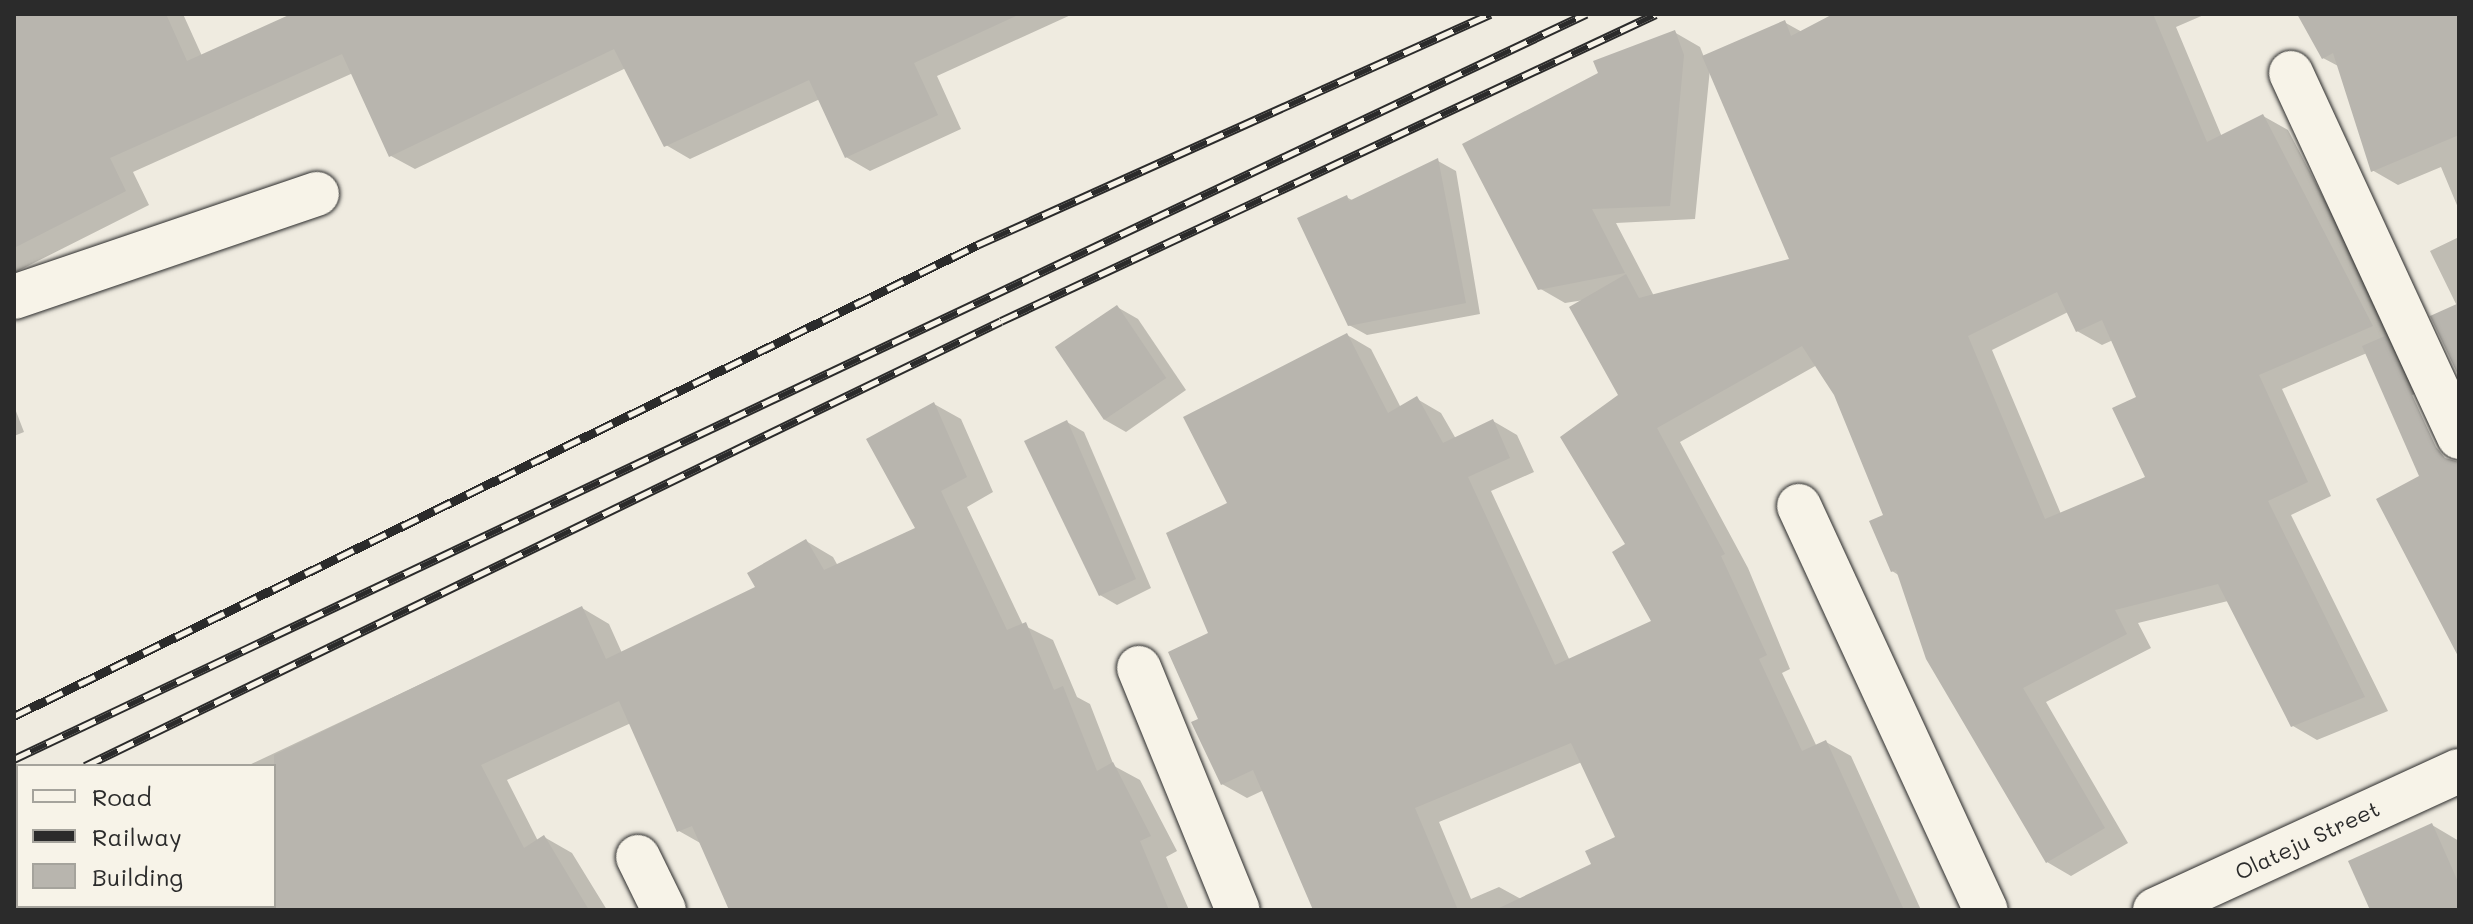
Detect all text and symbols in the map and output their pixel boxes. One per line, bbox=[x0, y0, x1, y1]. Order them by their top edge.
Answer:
legend bbox=[16, 764, 276, 908]
text: Road bbox=[92, 781, 152, 812]
street label: Olateju Street bbox=[2231, 795, 2383, 885]
text: Railway bbox=[92, 821, 182, 852]
text: Building bbox=[92, 861, 183, 892]

